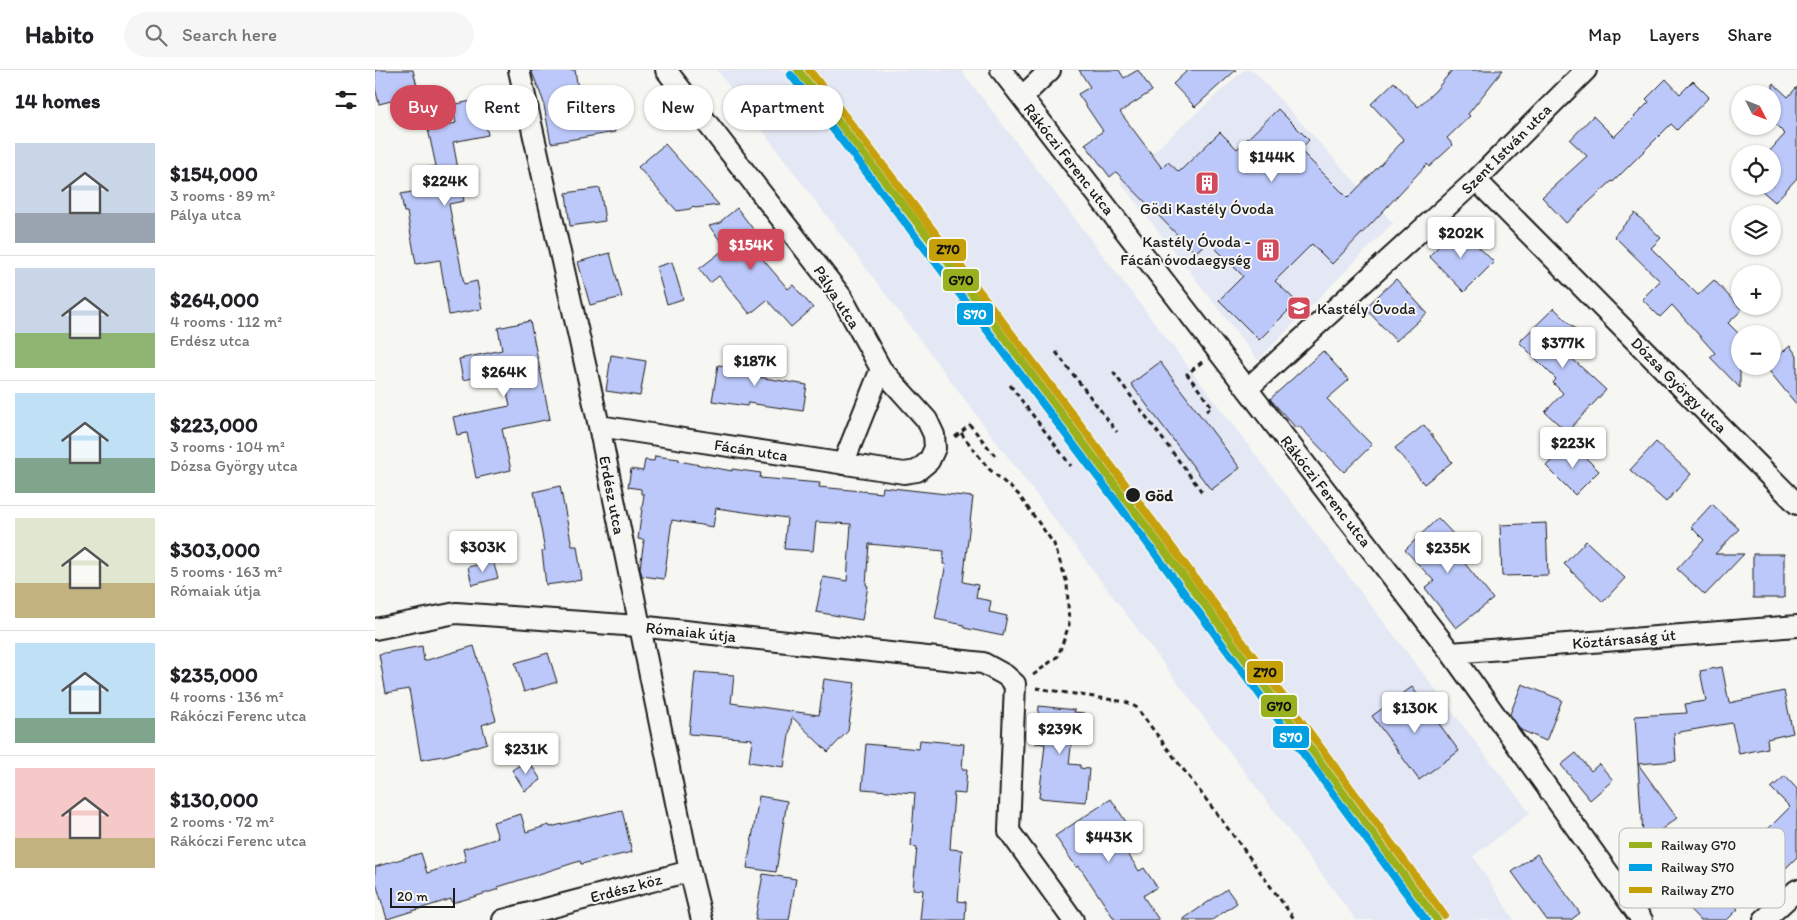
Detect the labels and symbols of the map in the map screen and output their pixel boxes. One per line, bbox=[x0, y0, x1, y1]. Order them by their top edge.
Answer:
north arrow bbox=[1731, 85, 1781, 135]
street label: Rákóczi Ferenc utca bbox=[1020, 99, 1119, 219]
street label: Szent István utca bbox=[1457, 100, 1555, 198]
pin: $144K bbox=[1237, 140, 1307, 183]
pin: $224K bbox=[410, 164, 480, 207]
building icon: Gödi Kastély Óvoda bbox=[1194, 170, 1220, 196]
place label: Gödi Kastély Óvoda bbox=[1140, 199, 1274, 218]
pin: $202K bbox=[1426, 216, 1496, 259]
pin: $154K bbox=[716, 228, 786, 271]
place label: Kastély Óvoda - Fácán óvodaegység bbox=[1120, 232, 1252, 269]
building icon: Kastély Óvoda - Fácán óvodaegység bbox=[1255, 237, 1281, 263]
line badge: Z70 bbox=[928, 238, 967, 262]
text: Z70 bbox=[936, 241, 960, 258]
street label: Pálya utca bbox=[810, 262, 865, 333]
line badge: G70 bbox=[942, 268, 980, 292]
text: G70 bbox=[948, 272, 974, 289]
school or university icon: Kastély Óvoda bbox=[1286, 295, 1312, 321]
place label: Kastély Óvoda bbox=[1317, 299, 1416, 318]
line badge: S70 bbox=[956, 302, 994, 326]
text: S70 bbox=[963, 306, 987, 323]
pin: $377K bbox=[1528, 326, 1598, 369]
street label: Dózsa György utca bbox=[1627, 333, 1731, 437]
pin: $187K bbox=[720, 344, 790, 387]
pin: $264K bbox=[469, 356, 539, 398]
pin: $223K bbox=[1538, 426, 1608, 469]
street label: Rákóczi Ferenc utca bbox=[1277, 431, 1376, 551]
street label: Fácán utca bbox=[713, 435, 789, 465]
street label: Erdész utca bbox=[595, 454, 629, 536]
marker: Göd bbox=[1124, 486, 1142, 504]
place label: Göd bbox=[1145, 486, 1173, 505]
pin: $303K bbox=[448, 530, 518, 573]
pin: $235K bbox=[1413, 532, 1483, 574]
street label: Rómaiak útja bbox=[645, 618, 738, 646]
street label: Köztársaság út bbox=[1571, 625, 1677, 653]
line badge: Z70 bbox=[1246, 660, 1284, 684]
text: Z70 bbox=[1253, 664, 1277, 681]
pin: $130K bbox=[1380, 692, 1450, 734]
line badge: G70 bbox=[1260, 694, 1298, 718]
text: G70 bbox=[1266, 698, 1292, 715]
pin: $239K bbox=[1025, 712, 1095, 755]
line badge: S70 bbox=[1272, 725, 1310, 749]
text: S70 bbox=[1279, 729, 1303, 746]
pin: $231K bbox=[491, 732, 561, 775]
pin: $443K bbox=[1074, 820, 1144, 863]
legend bbox=[1619, 828, 1785, 908]
text: Railway G70 bbox=[1661, 837, 1736, 854]
text: Railway S70 bbox=[1661, 859, 1734, 876]
street label: Erdész köz bbox=[588, 869, 664, 907]
text: Railway Z70 bbox=[1661, 882, 1734, 899]
scale bar bbox=[390, 885, 455, 908]

